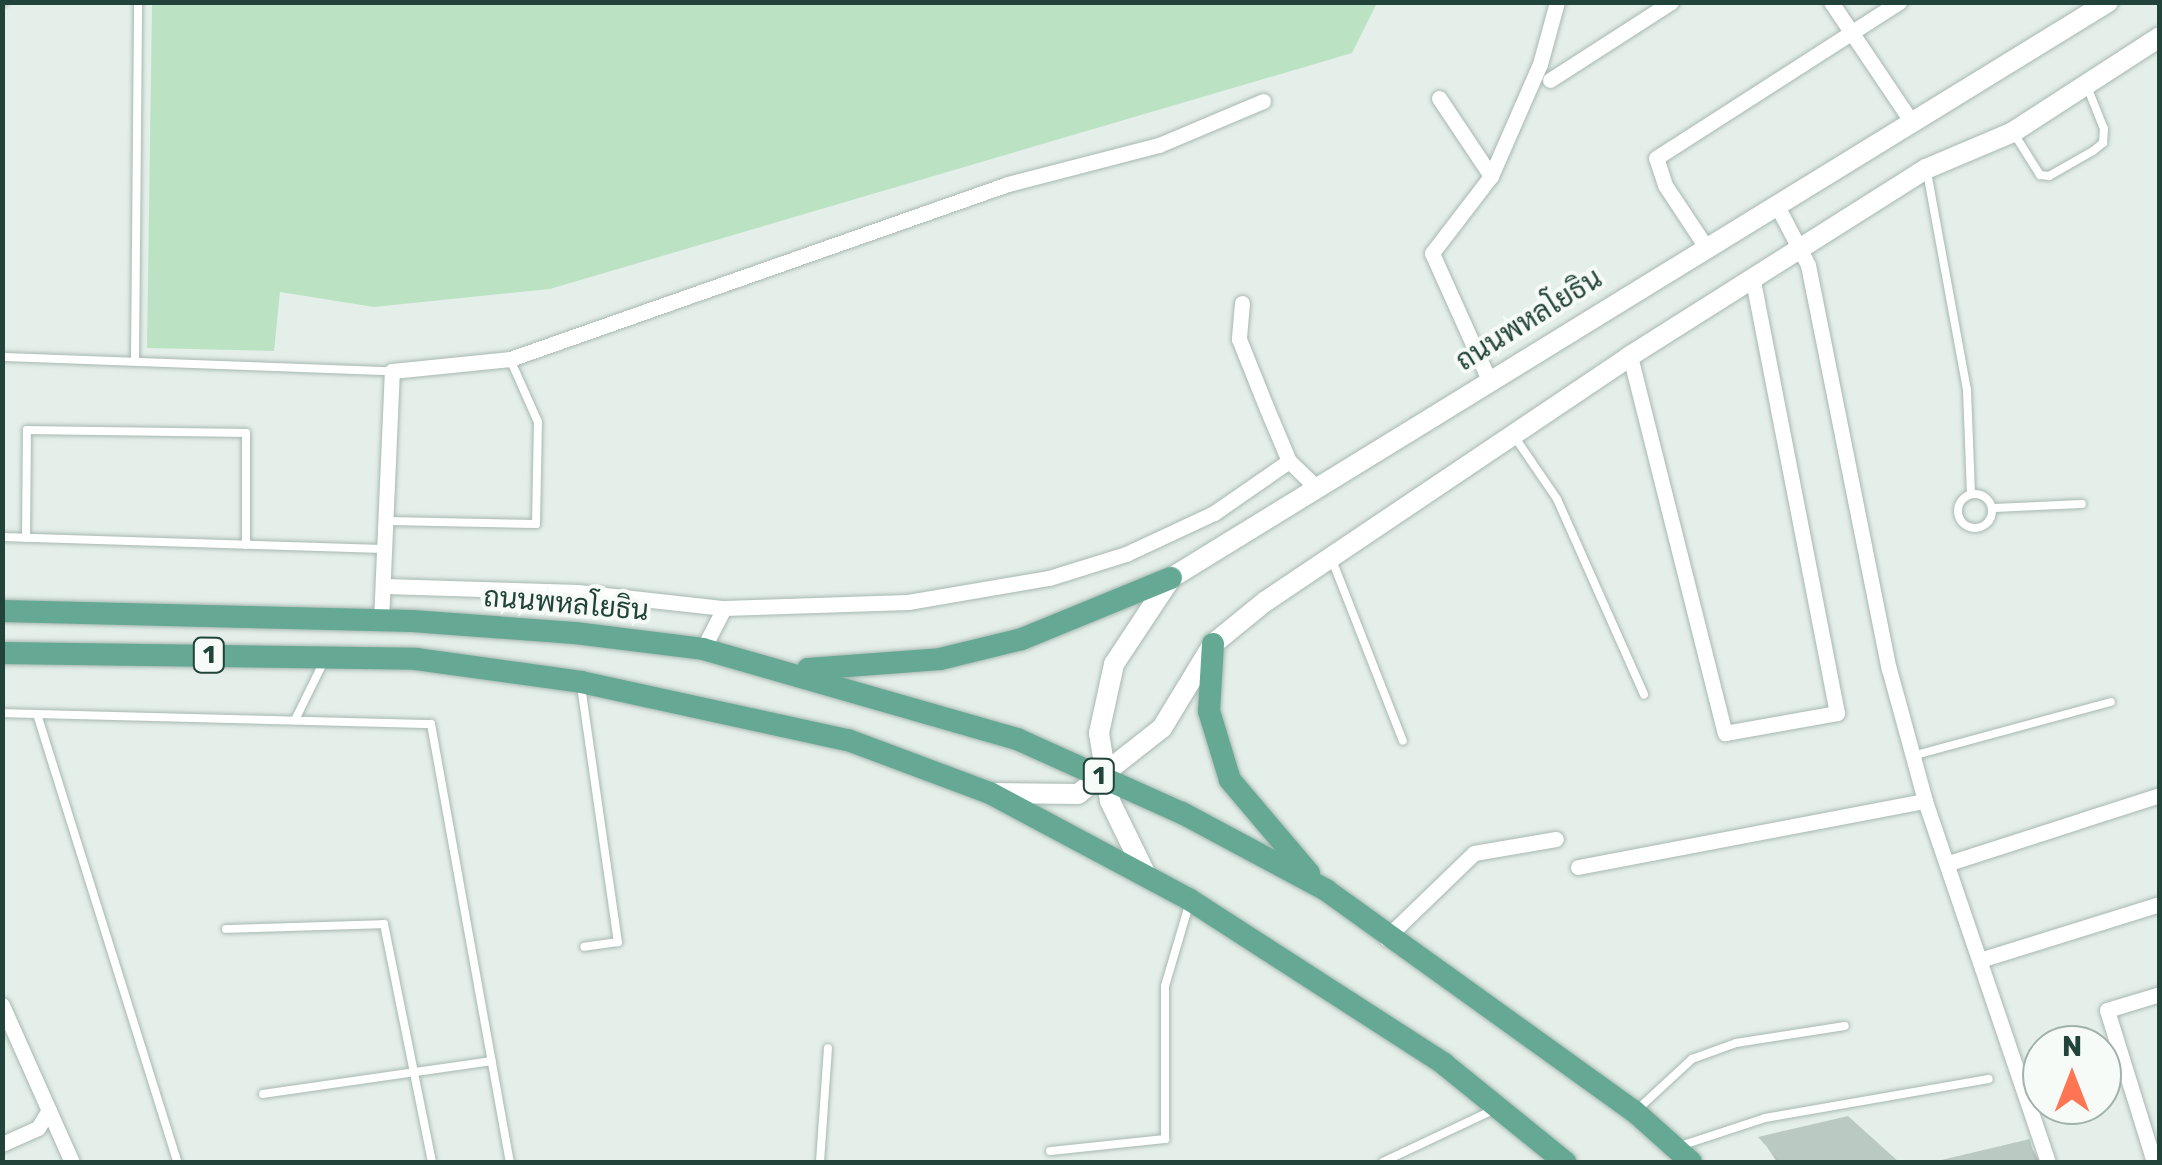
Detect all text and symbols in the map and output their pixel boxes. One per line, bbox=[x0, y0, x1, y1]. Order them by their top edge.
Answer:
street label: ถนนพหลโยธิน bbox=[1450, 262, 1608, 378]
street label: ถนนพหลโยธิน bbox=[482, 580, 650, 628]
road number: 1 bbox=[192, 635, 226, 675]
road number: 1 bbox=[1082, 756, 1116, 796]
north arrow bbox=[2022, 1025, 2122, 1125]
text: N bbox=[2062, 1030, 2082, 1063]

